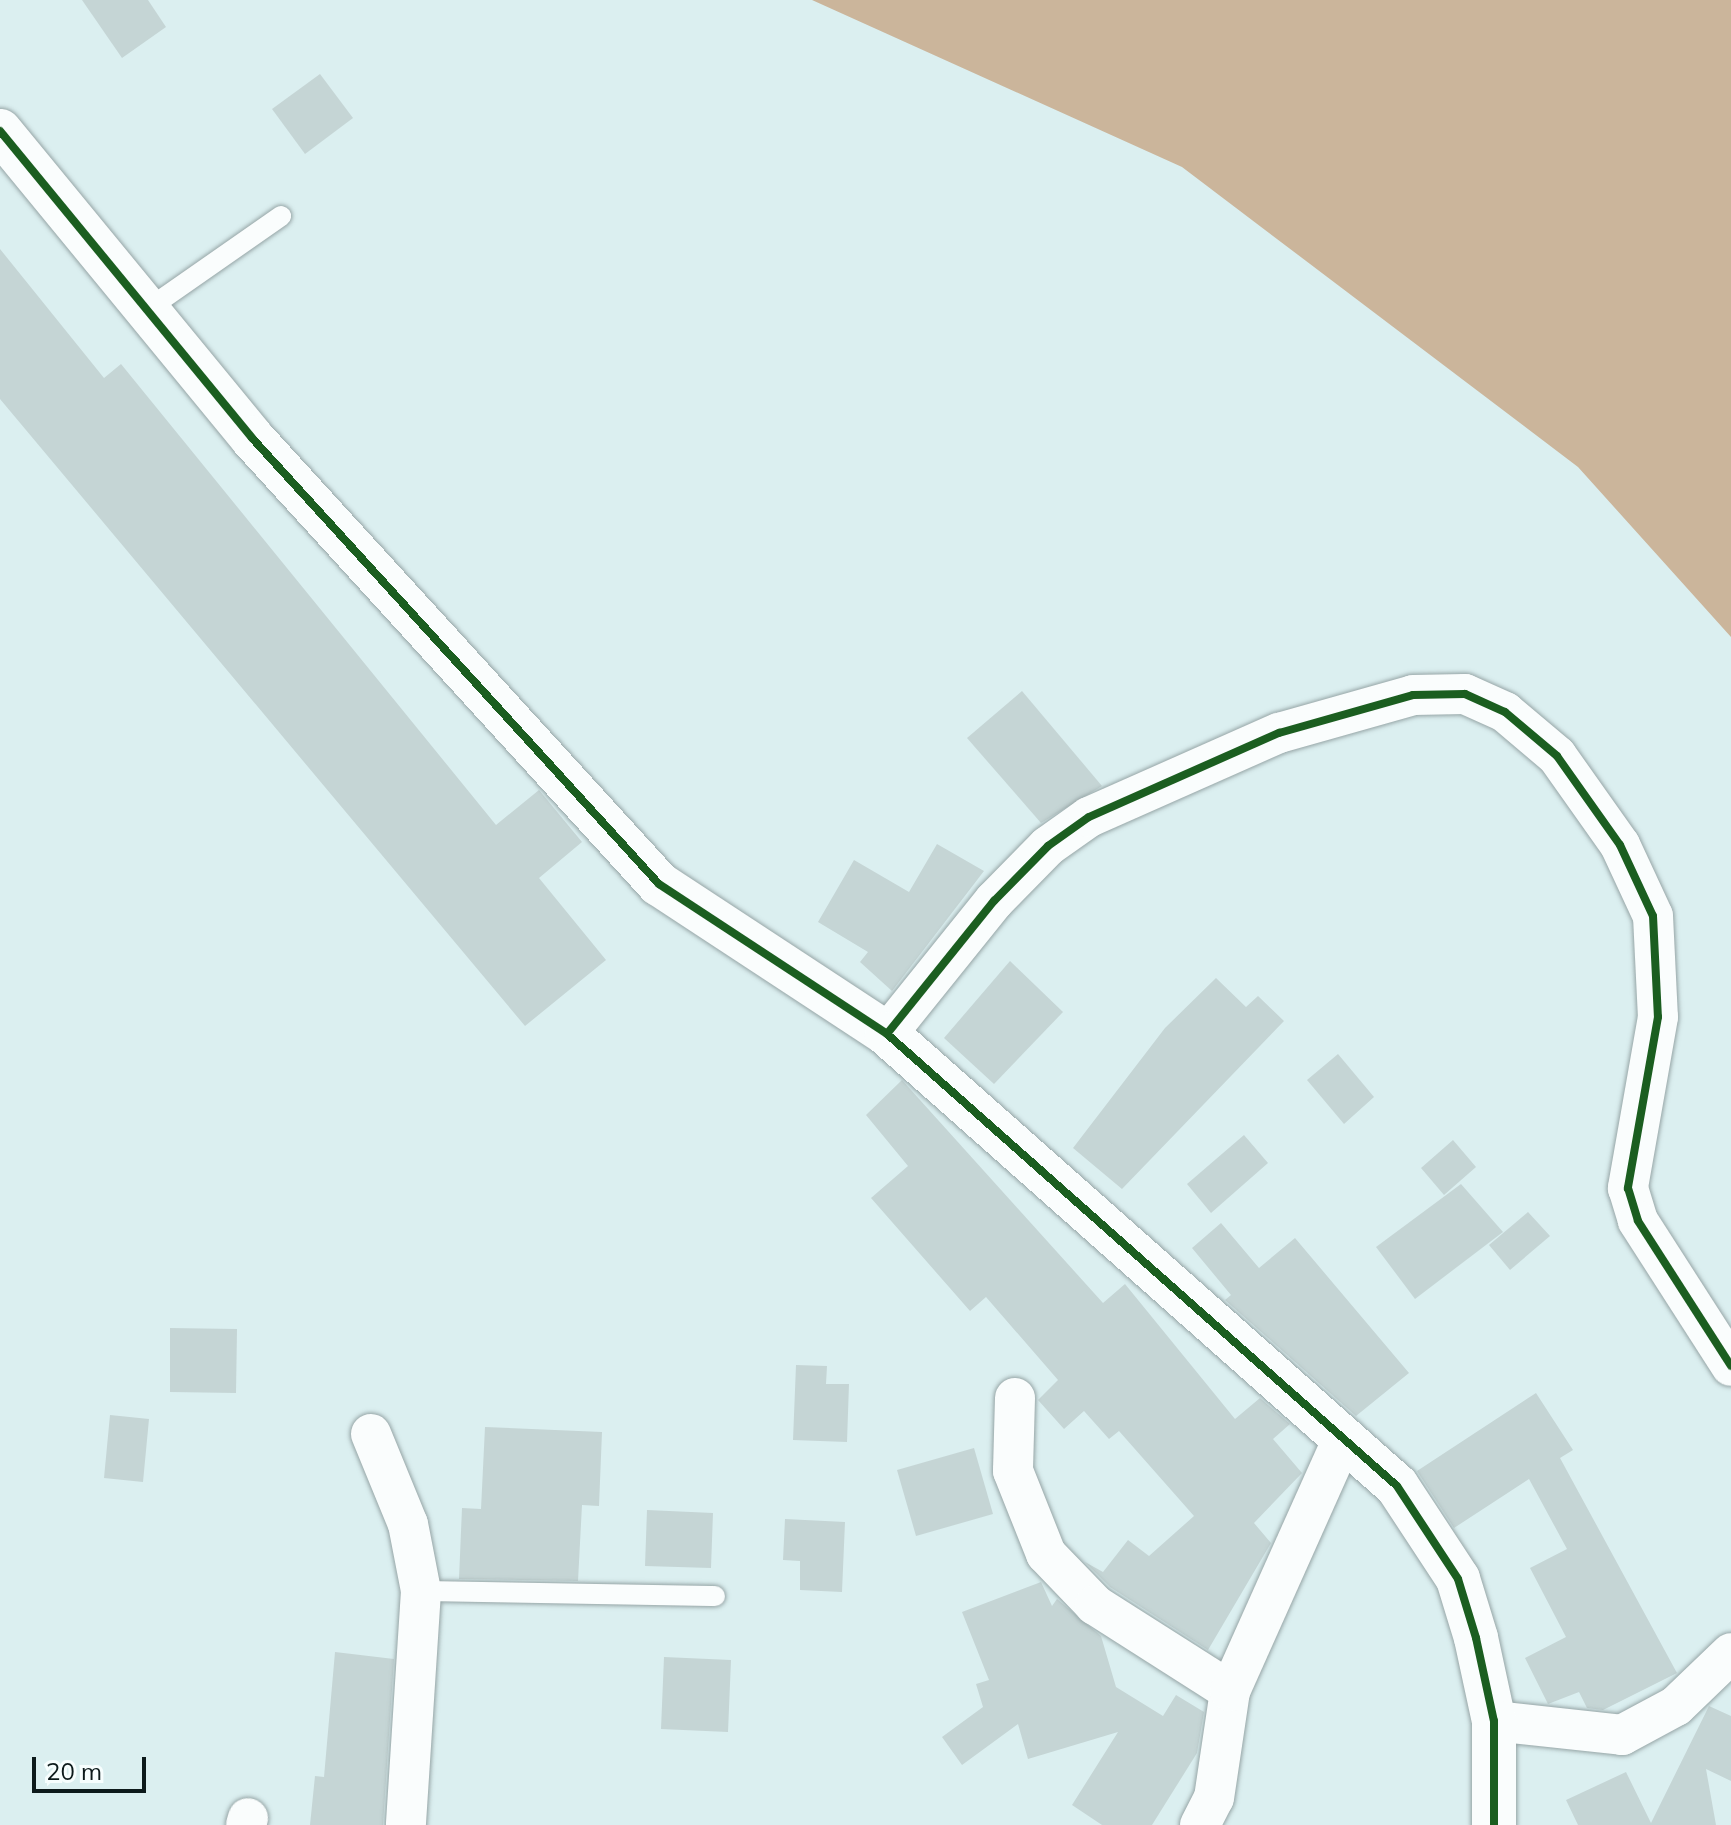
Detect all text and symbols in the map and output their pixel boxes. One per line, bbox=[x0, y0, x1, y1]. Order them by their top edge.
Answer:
scale bar bbox=[36, 1741, 150, 1791]
text: 20 m bbox=[46, 1756, 102, 1786]

